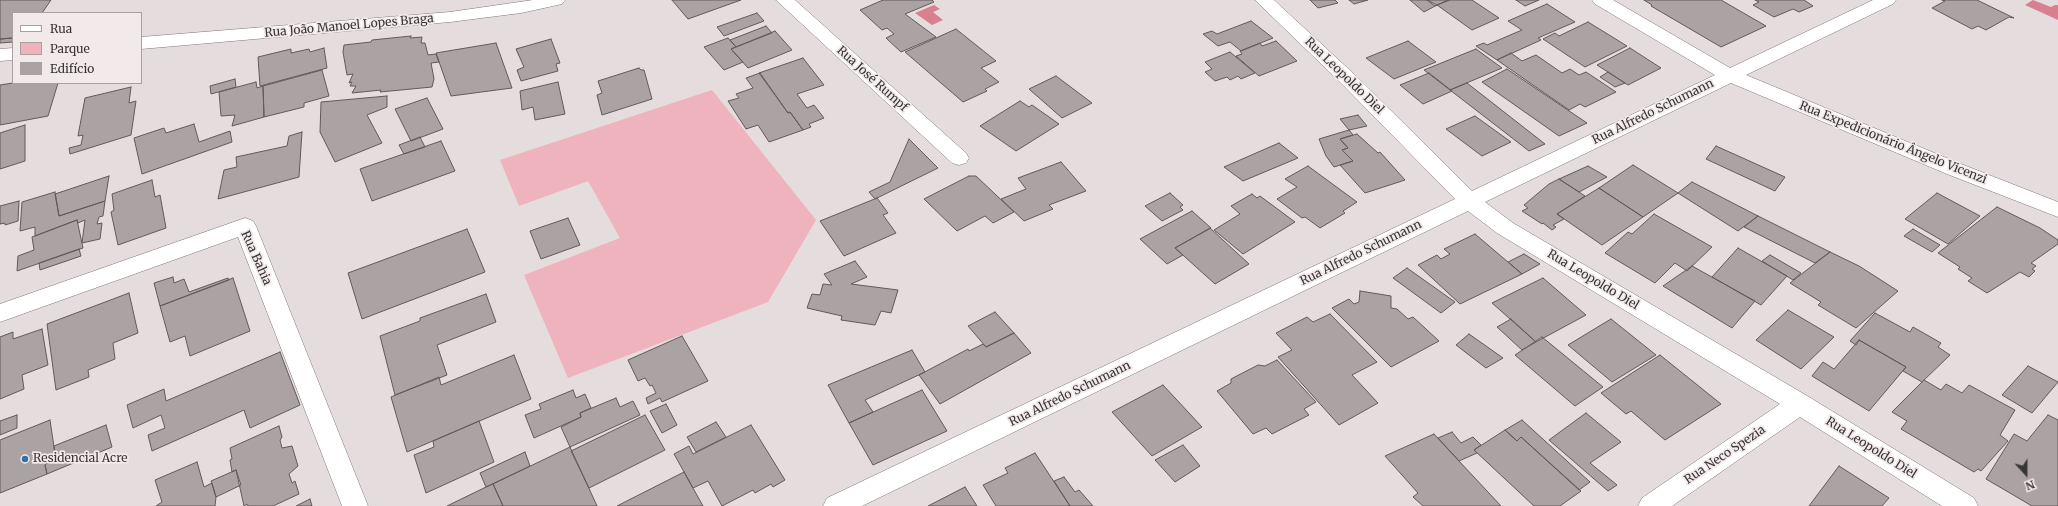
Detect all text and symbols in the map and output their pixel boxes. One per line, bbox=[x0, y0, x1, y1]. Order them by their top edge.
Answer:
street label: Rua João Manoel Lopes Braga bbox=[264, 11, 434, 41]
legend bbox=[12, 12, 142, 84]
text: Rua bbox=[50, 21, 72, 36]
street label: Rua Leopoldo Diel bbox=[1301, 35, 1387, 117]
text: Parque bbox=[50, 41, 90, 56]
street label: Rua José Rumpf bbox=[834, 43, 910, 115]
text: Edifício bbox=[50, 61, 94, 76]
street label: Rua Alfredo Schumann bbox=[1590, 76, 1716, 148]
street label: Rua Expedicionário Ângelo Vicenzi bbox=[1797, 99, 1989, 187]
street label: Rua Alfredo Schumann bbox=[1298, 217, 1424, 289]
street label: Rua Bahia bbox=[238, 229, 274, 287]
street label: Rua Leopoldo Diel bbox=[1545, 247, 1641, 313]
street label: Rua Alfredo Schumann bbox=[1007, 358, 1133, 430]
street label: Rua Leopoldo Diel bbox=[1823, 414, 1919, 482]
street label: Rua Neco Spezia bbox=[1682, 423, 1768, 487]
place label: Residencial Acre bbox=[33, 452, 128, 466]
marker: Residencial Acre bbox=[20, 454, 30, 464]
north arrow bbox=[2006, 454, 2046, 494]
text: N bbox=[2024, 477, 2037, 493]

